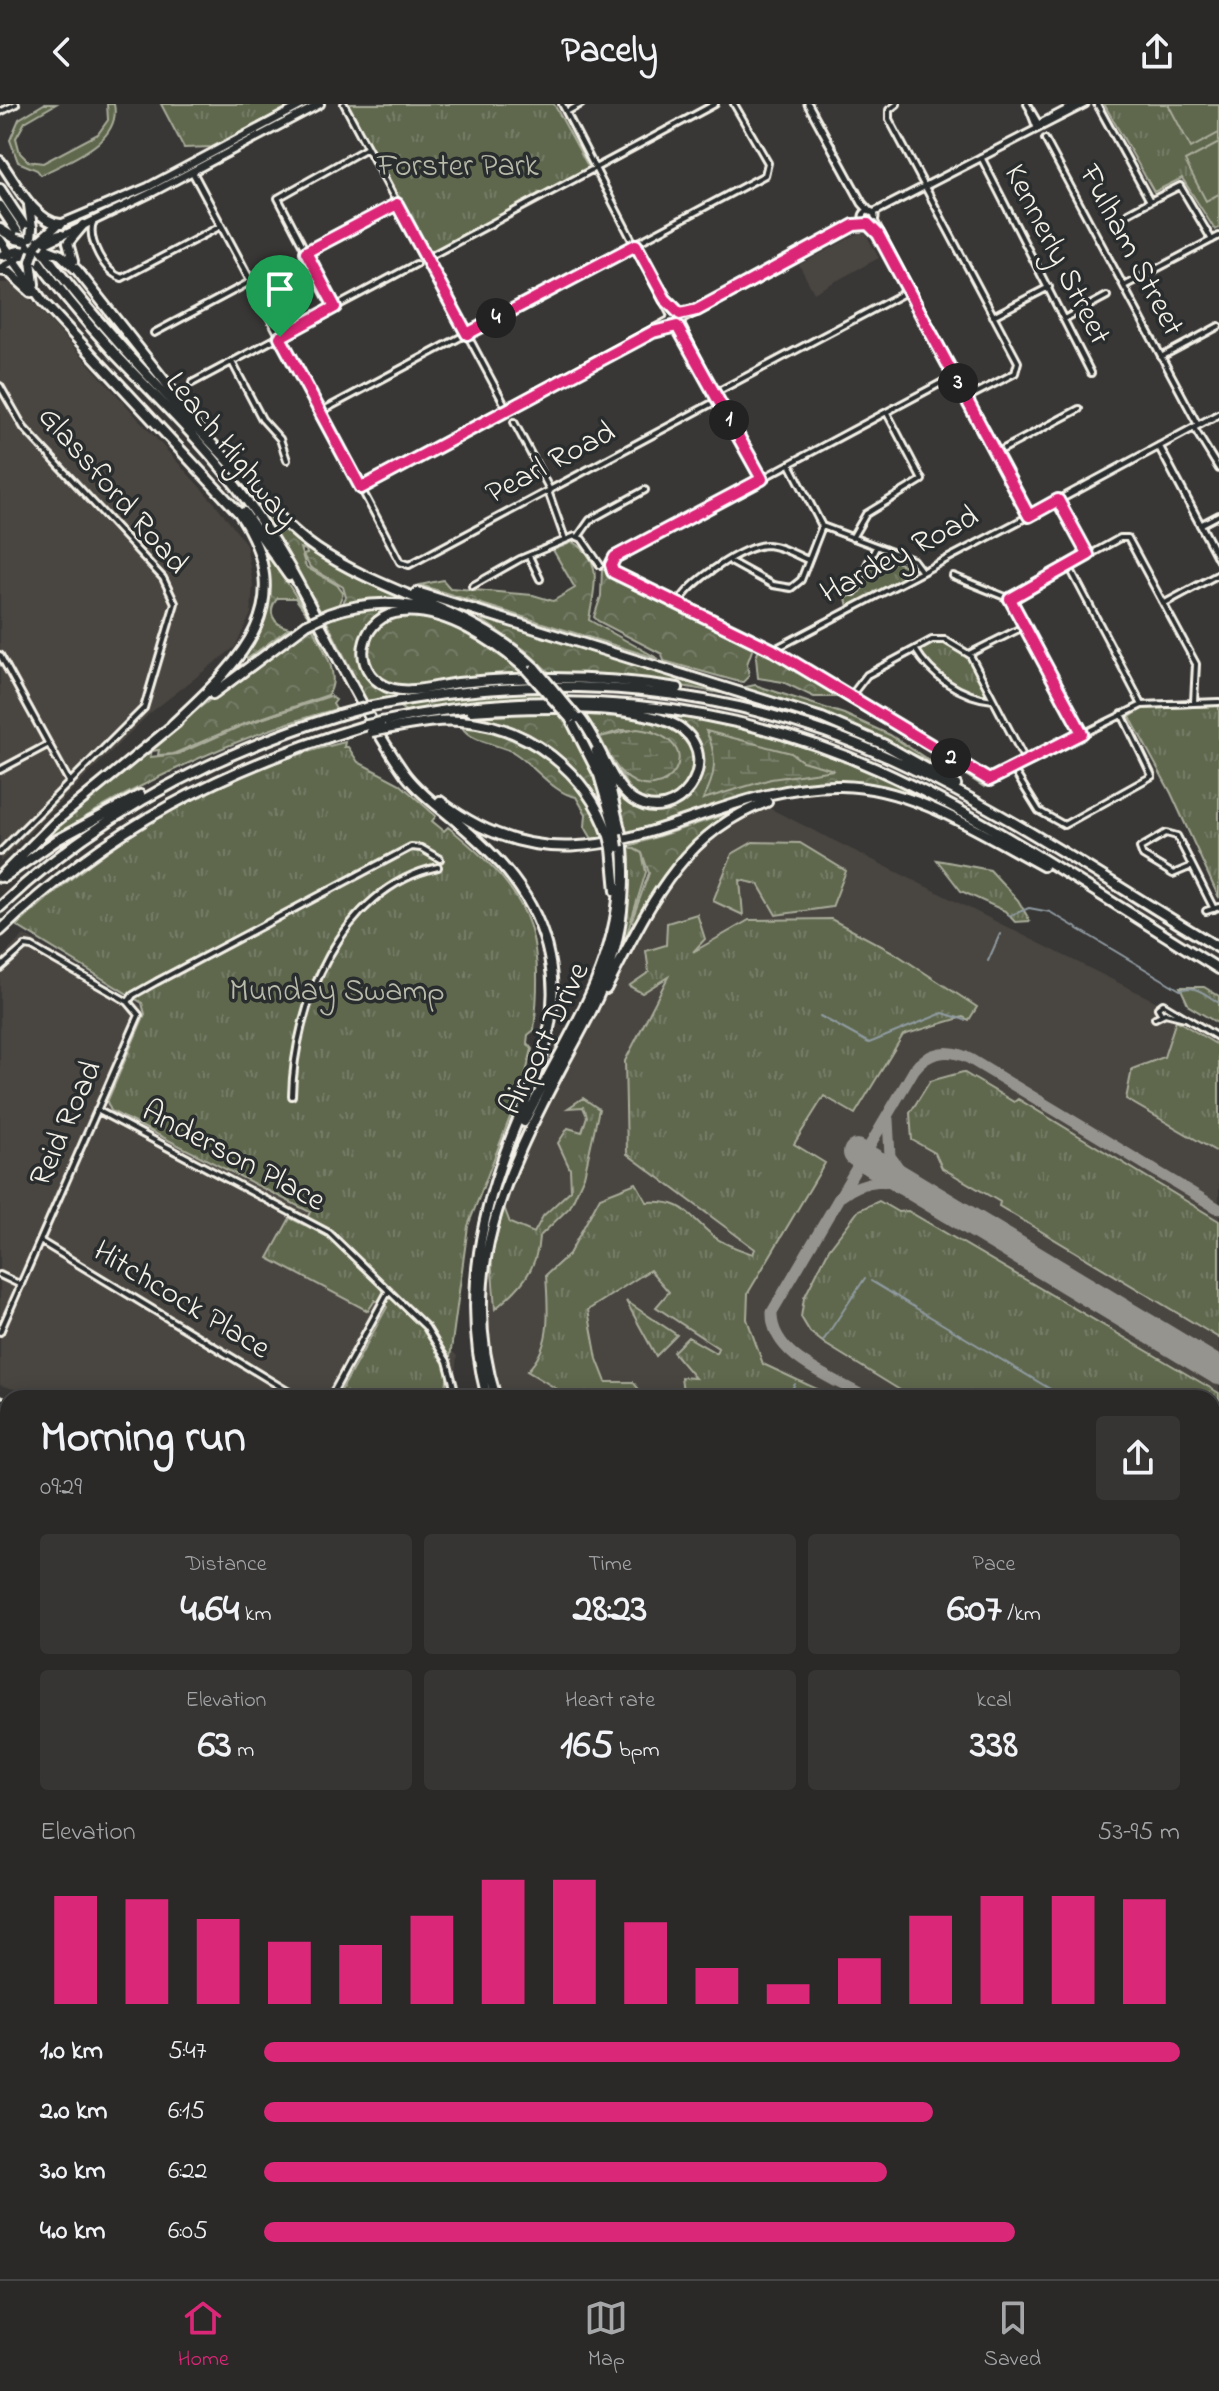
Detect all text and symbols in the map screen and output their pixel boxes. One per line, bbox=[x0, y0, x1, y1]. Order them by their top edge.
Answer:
text: Pacely bbox=[561, 26, 658, 79]
icon: back bbox=[40, 30, 84, 74]
icon: share bbox=[1135, 30, 1179, 74]
park label: Forster Park bbox=[376, 144, 540, 191]
street label: Kennerly Street bbox=[990, 156, 1122, 354]
street label: Fulham Street bbox=[1065, 156, 1195, 345]
pin bbox=[246, 255, 314, 337]
icon: arrive bbox=[258, 267, 302, 311]
pin: 4 bbox=[476, 298, 516, 338]
text: 4 bbox=[491, 302, 501, 334]
street label: Leach Highway bbox=[152, 363, 308, 539]
pin: 3 bbox=[938, 363, 978, 403]
text: 3 bbox=[953, 367, 963, 399]
street label: Glassford Road bbox=[25, 396, 199, 586]
pin: 1 bbox=[709, 400, 749, 440]
text: 1 bbox=[726, 404, 733, 436]
street label: Pearl Road bbox=[478, 410, 624, 518]
street label: Hardey Road bbox=[812, 495, 988, 617]
pin: 2 bbox=[931, 738, 971, 778]
text: 2 bbox=[946, 742, 956, 774]
street label: Airport Drive bbox=[489, 954, 604, 1123]
park label: Munday Swamp bbox=[229, 969, 445, 1016]
street label: Reid Road bbox=[18, 1054, 116, 1194]
street label: Anderson Place bbox=[133, 1089, 334, 1226]
street label: Hitchcock Place bbox=[83, 1230, 279, 1373]
text: Morning run bbox=[40, 1407, 246, 1471]
button: share bbox=[1096, 1416, 1180, 1500]
text: 09:29 bbox=[40, 1469, 82, 1507]
text: Distance bbox=[185, 1549, 267, 1581]
text: Time bbox=[588, 1549, 632, 1581]
text: Pace bbox=[973, 1549, 1015, 1581]
text: 4.64 bbox=[181, 1581, 239, 1640]
text: 28:23 bbox=[573, 1581, 647, 1640]
text: 6:07 bbox=[947, 1581, 1002, 1640]
text: km bbox=[239, 1599, 271, 1631]
text: /km bbox=[1002, 1599, 1041, 1631]
text: Elevation bbox=[186, 1685, 266, 1717]
text: Heart rate bbox=[565, 1685, 655, 1717]
text: kcal bbox=[977, 1685, 1011, 1717]
text: 63 bbox=[198, 1717, 232, 1776]
text: 165 bbox=[560, 1717, 614, 1776]
text: 338 bbox=[970, 1717, 1018, 1776]
text: m bbox=[232, 1735, 254, 1767]
text: bpm bbox=[614, 1735, 660, 1767]
text: Elevation bbox=[40, 1814, 136, 1852]
text: 53–95 m bbox=[1098, 1814, 1180, 1852]
text: 1.0 km bbox=[40, 2033, 103, 2071]
text: 5:47 bbox=[168, 2033, 207, 2071]
text: 2.0 km bbox=[40, 2093, 108, 2131]
text: 6:15 bbox=[168, 2093, 205, 2131]
text: 3.0 km bbox=[40, 2153, 105, 2191]
text: 6:22 bbox=[168, 2153, 208, 2191]
text: 4.0 km bbox=[40, 2213, 105, 2251]
text: 6:05 bbox=[168, 2213, 208, 2251]
tab: Home bbox=[178, 2296, 229, 2376]
tab: Map bbox=[584, 2296, 628, 2376]
tab: Saved bbox=[984, 2296, 1041, 2376]

